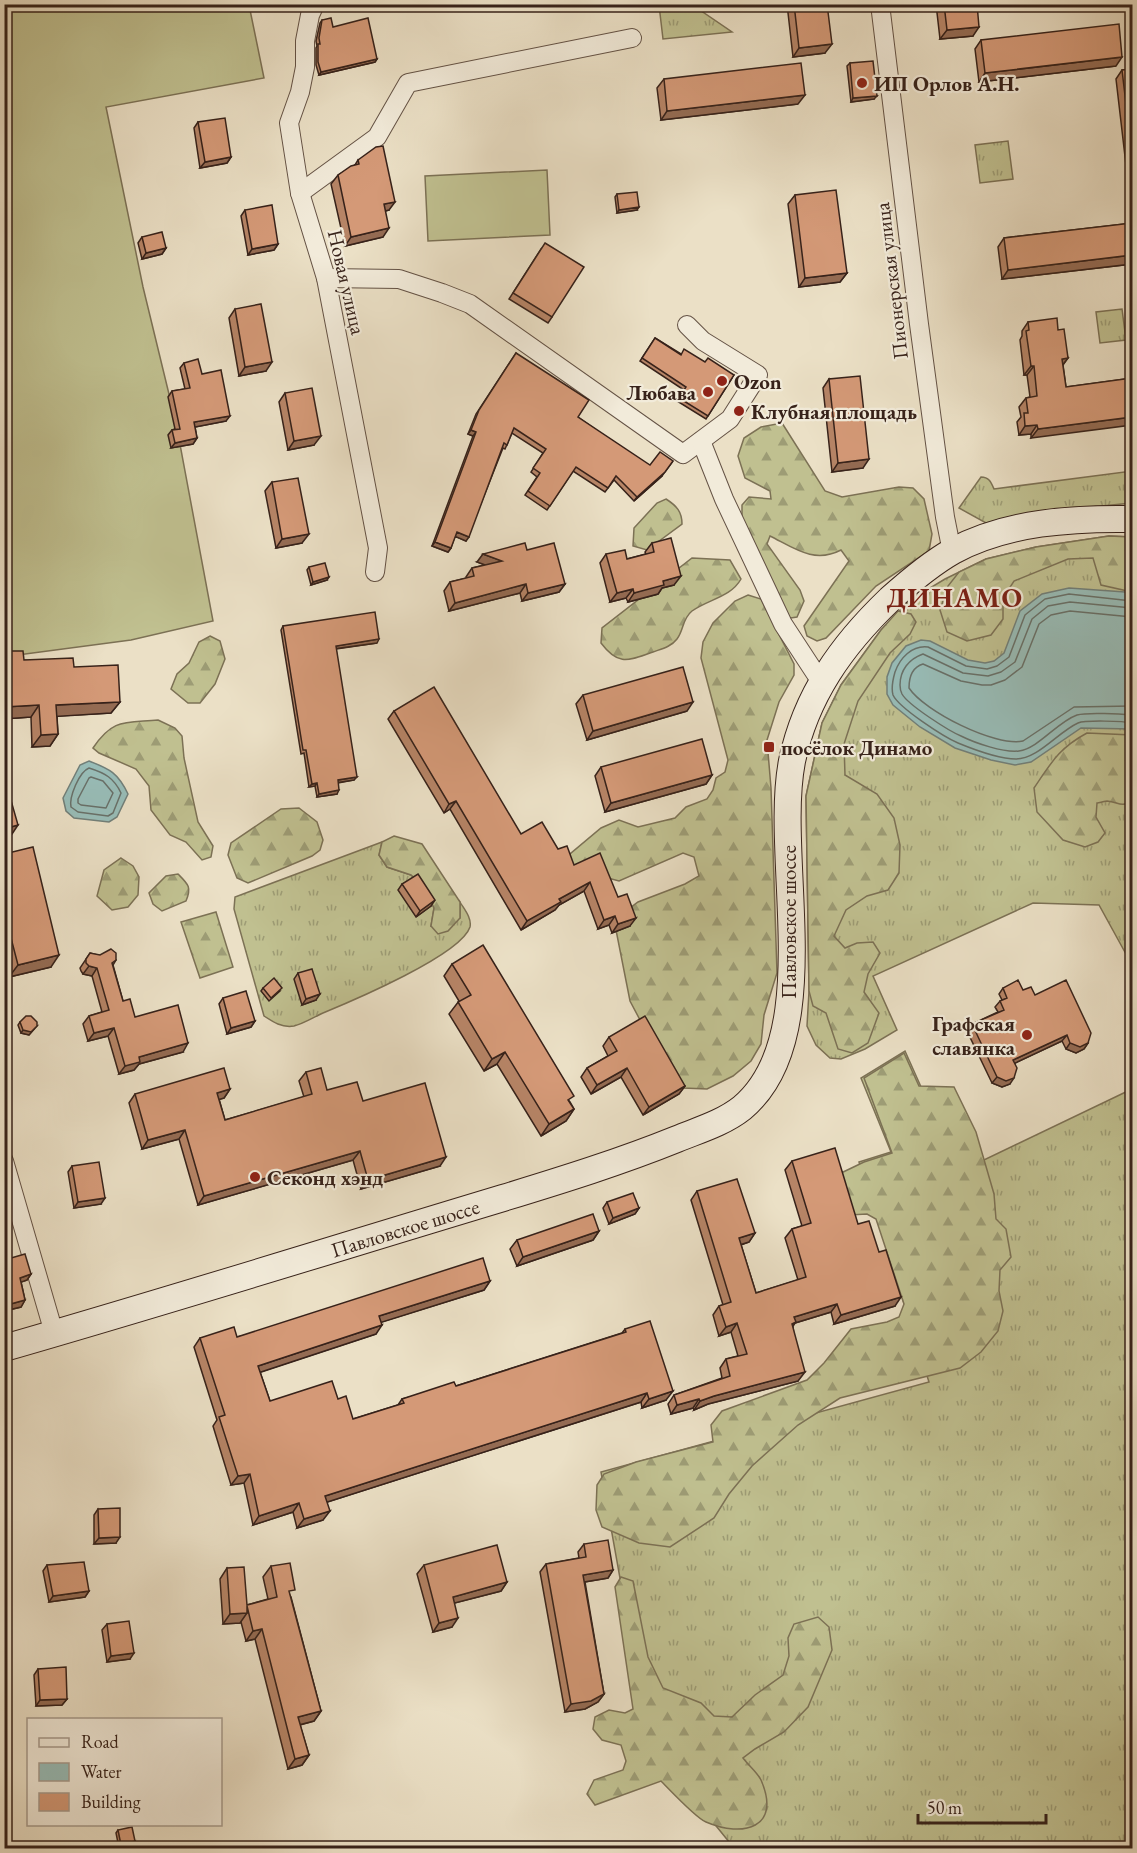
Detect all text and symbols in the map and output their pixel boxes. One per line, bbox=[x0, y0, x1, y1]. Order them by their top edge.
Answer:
place label: ИП Орлов А.Н. bbox=[874, 70, 1019, 97]
marker: ИП Орлов А.Н. bbox=[855, 76, 869, 90]
street label: Пионерская улица bbox=[868, 200, 914, 361]
street label: Новая улица bbox=[322, 227, 372, 338]
place label: Ozon bbox=[734, 368, 782, 395]
marker: Ozon bbox=[715, 374, 729, 388]
place label: Любава bbox=[626, 379, 697, 406]
marker: Любава bbox=[701, 385, 715, 399]
place label: Клубная площадь bbox=[751, 398, 917, 425]
marker: Клубная площадь bbox=[732, 404, 746, 418]
district label: ДИНАМО bbox=[886, 580, 1024, 615]
place label: посёлок Динамо bbox=[781, 734, 933, 761]
marker: посёлок Динамо bbox=[762, 740, 776, 754]
street label: Павловское шоссе bbox=[775, 845, 802, 999]
place label: Графская славянка bbox=[932, 1010, 1016, 1061]
marker: Графская славянка bbox=[1020, 1028, 1034, 1042]
place label: Секонд хэнд bbox=[267, 1164, 383, 1191]
marker: Секонд хэнд bbox=[248, 1170, 262, 1184]
street label: Павловское шоссе bbox=[328, 1193, 482, 1263]
legend bbox=[27, 1718, 222, 1826]
text: Road bbox=[81, 1730, 120, 1753]
text: Water bbox=[81, 1760, 122, 1783]
scale bar bbox=[918, 1787, 1046, 1825]
text: Building bbox=[81, 1790, 141, 1813]
text: 50 m bbox=[927, 1796, 962, 1819]

